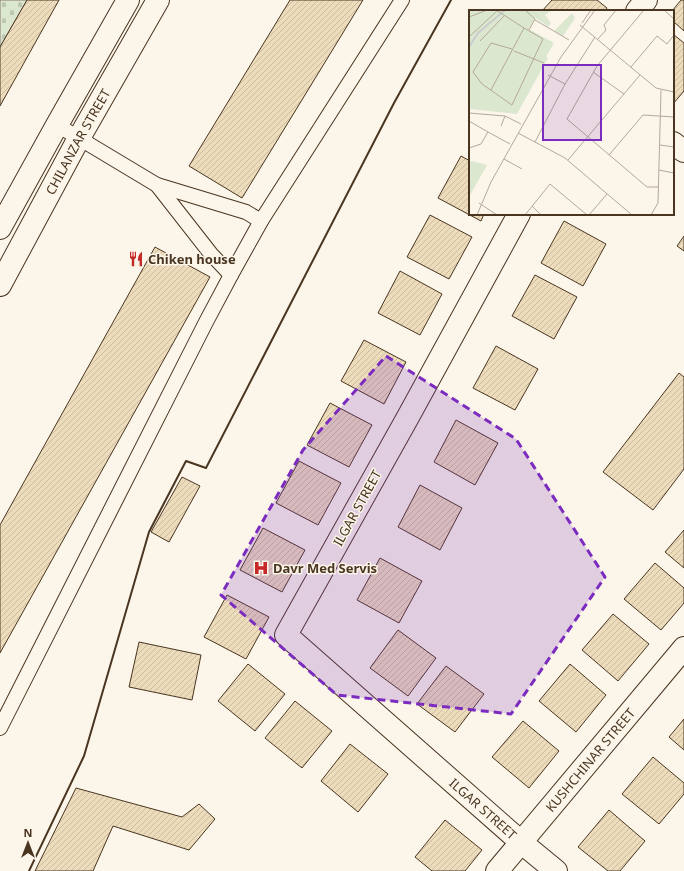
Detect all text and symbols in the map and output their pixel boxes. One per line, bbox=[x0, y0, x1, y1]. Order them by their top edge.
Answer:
inset map bbox=[469, 10, 674, 215]
street label: CHILANZAR STREET bbox=[41, 85, 115, 198]
restaurant icon: Chiken house bbox=[127, 250, 145, 268]
place label: Chiken house bbox=[148, 250, 236, 268]
street label: ILGAR STREET bbox=[329, 466, 386, 549]
hospital icon: Davr Med Servis bbox=[252, 559, 270, 577]
place label: Davr Med Servis bbox=[273, 559, 377, 577]
street label: KUSHCHINAR STREET bbox=[541, 704, 639, 816]
street label: ILGAR STREET bbox=[446, 774, 521, 844]
north arrow bbox=[8, 823, 48, 863]
text: N bbox=[24, 825, 32, 840]

